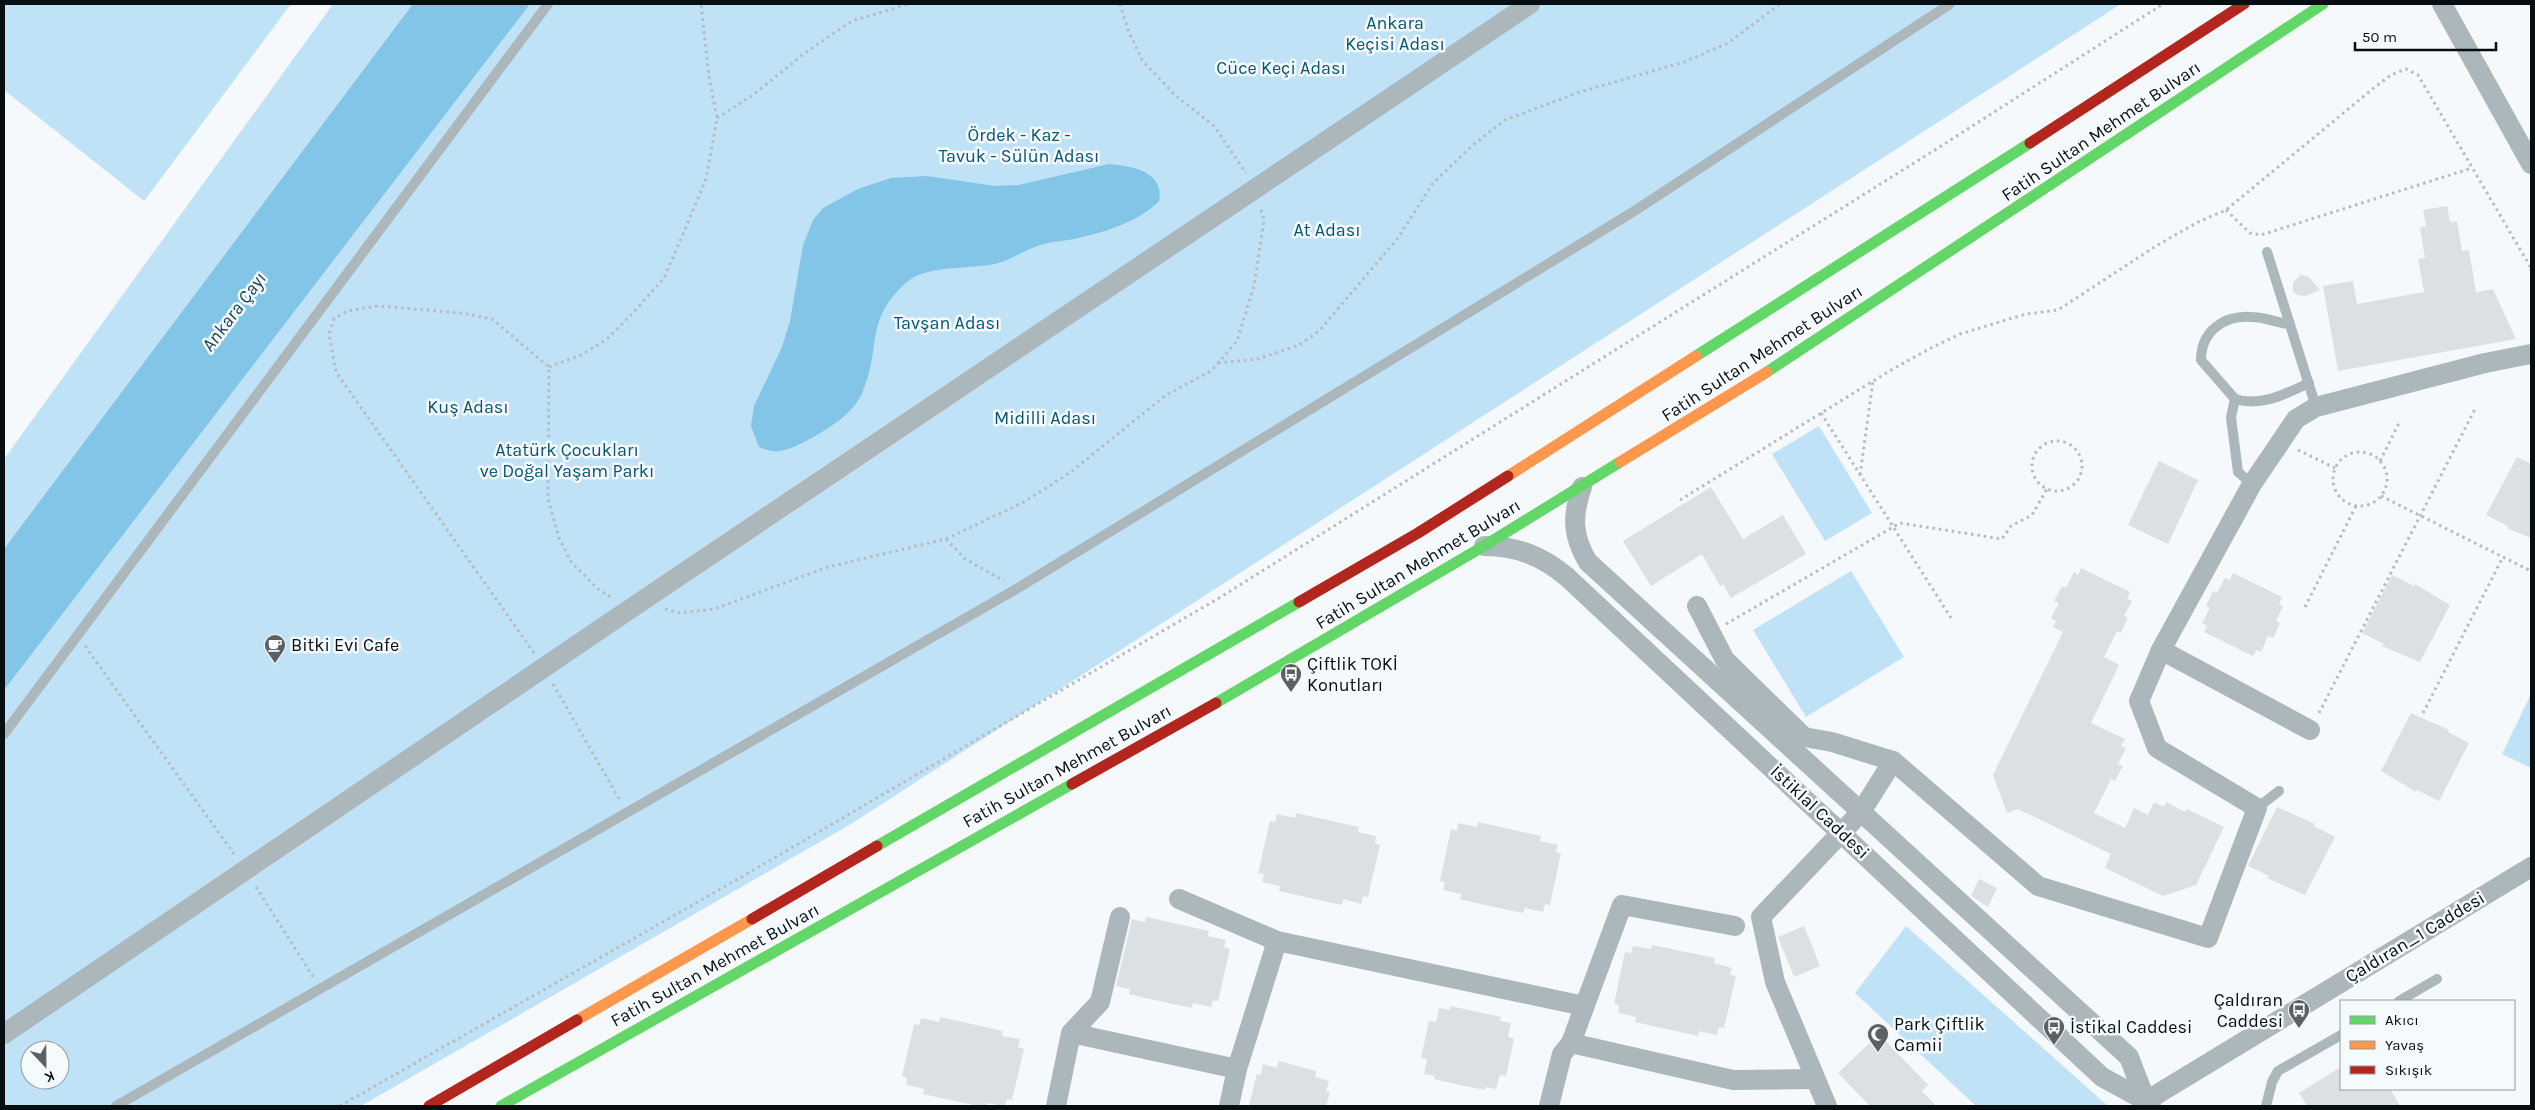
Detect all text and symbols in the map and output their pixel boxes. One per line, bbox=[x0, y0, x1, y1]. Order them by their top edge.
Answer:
park label: Ankara Keçisi Adası bbox=[1345, 12, 1445, 55]
scale bar bbox=[2355, 20, 2496, 52]
text: 50 m bbox=[2362, 28, 2397, 46]
street label: Fatih Sultan Mehmet Bulvarı bbox=[1997, 56, 2205, 206]
park label: Cüce Keçi Adası bbox=[1216, 57, 1346, 79]
park label: Ördek - Kaz - Tavuk - Sülün Adası bbox=[939, 124, 1099, 167]
park label: At Adası bbox=[1293, 219, 1361, 241]
water label: Ankara Çayı bbox=[197, 268, 271, 356]
street label: Fatih Sultan Mehmet Bulvarı bbox=[1657, 280, 1867, 426]
park label: Tavşan Adası bbox=[894, 312, 1000, 334]
park label: Kuş Adası bbox=[427, 396, 509, 418]
park label: Midilli Adası bbox=[994, 407, 1096, 429]
park label: Atatürk Çocukları ve Doğal Yaşam Parkı bbox=[480, 439, 654, 482]
street label: Fatih Sultan Mehmet Bulvarı bbox=[1312, 494, 1524, 634]
cafe icon: Bitki Evi Cafe bbox=[263, 633, 287, 664]
place label: Bitki Evi Cafe bbox=[291, 634, 399, 656]
place label: Çiftlik TOKİ Konutları bbox=[1307, 653, 1398, 696]
bus stop icon: Çiftlik TOKİ Konutları bbox=[1279, 662, 1303, 693]
street label: Fatih Sultan Mehmet Bulvarı bbox=[959, 699, 1175, 833]
street label: İstiklal Caddesi bbox=[1766, 761, 1874, 863]
street label: Çaldıran_1 Caddesi bbox=[2341, 887, 2489, 987]
street label: Fatih Sultan Mehmet Bulvarı bbox=[607, 898, 823, 1032]
place label: Çaldıran Caddesi bbox=[2214, 989, 2283, 1032]
bus stop icon: Çaldıran Caddesi bbox=[2287, 998, 2311, 1029]
legend bbox=[2340, 1000, 2515, 1090]
text: Akıcı bbox=[2385, 1011, 2419, 1029]
place label: Park Çiftlik Camii bbox=[1894, 1013, 1985, 1056]
bus stop icon: İstikal Caddesi bbox=[2042, 1015, 2066, 1046]
place label: İstikal Caddesi bbox=[2070, 1016, 2192, 1038]
mosque icon: Park Çiftlik Camii bbox=[1866, 1022, 1890, 1053]
text: Yavaş bbox=[2385, 1036, 2424, 1054]
north arrow bbox=[20, 1040, 70, 1090]
text: Sıkışık bbox=[2385, 1061, 2432, 1079]
text: K bbox=[41, 1067, 57, 1087]

